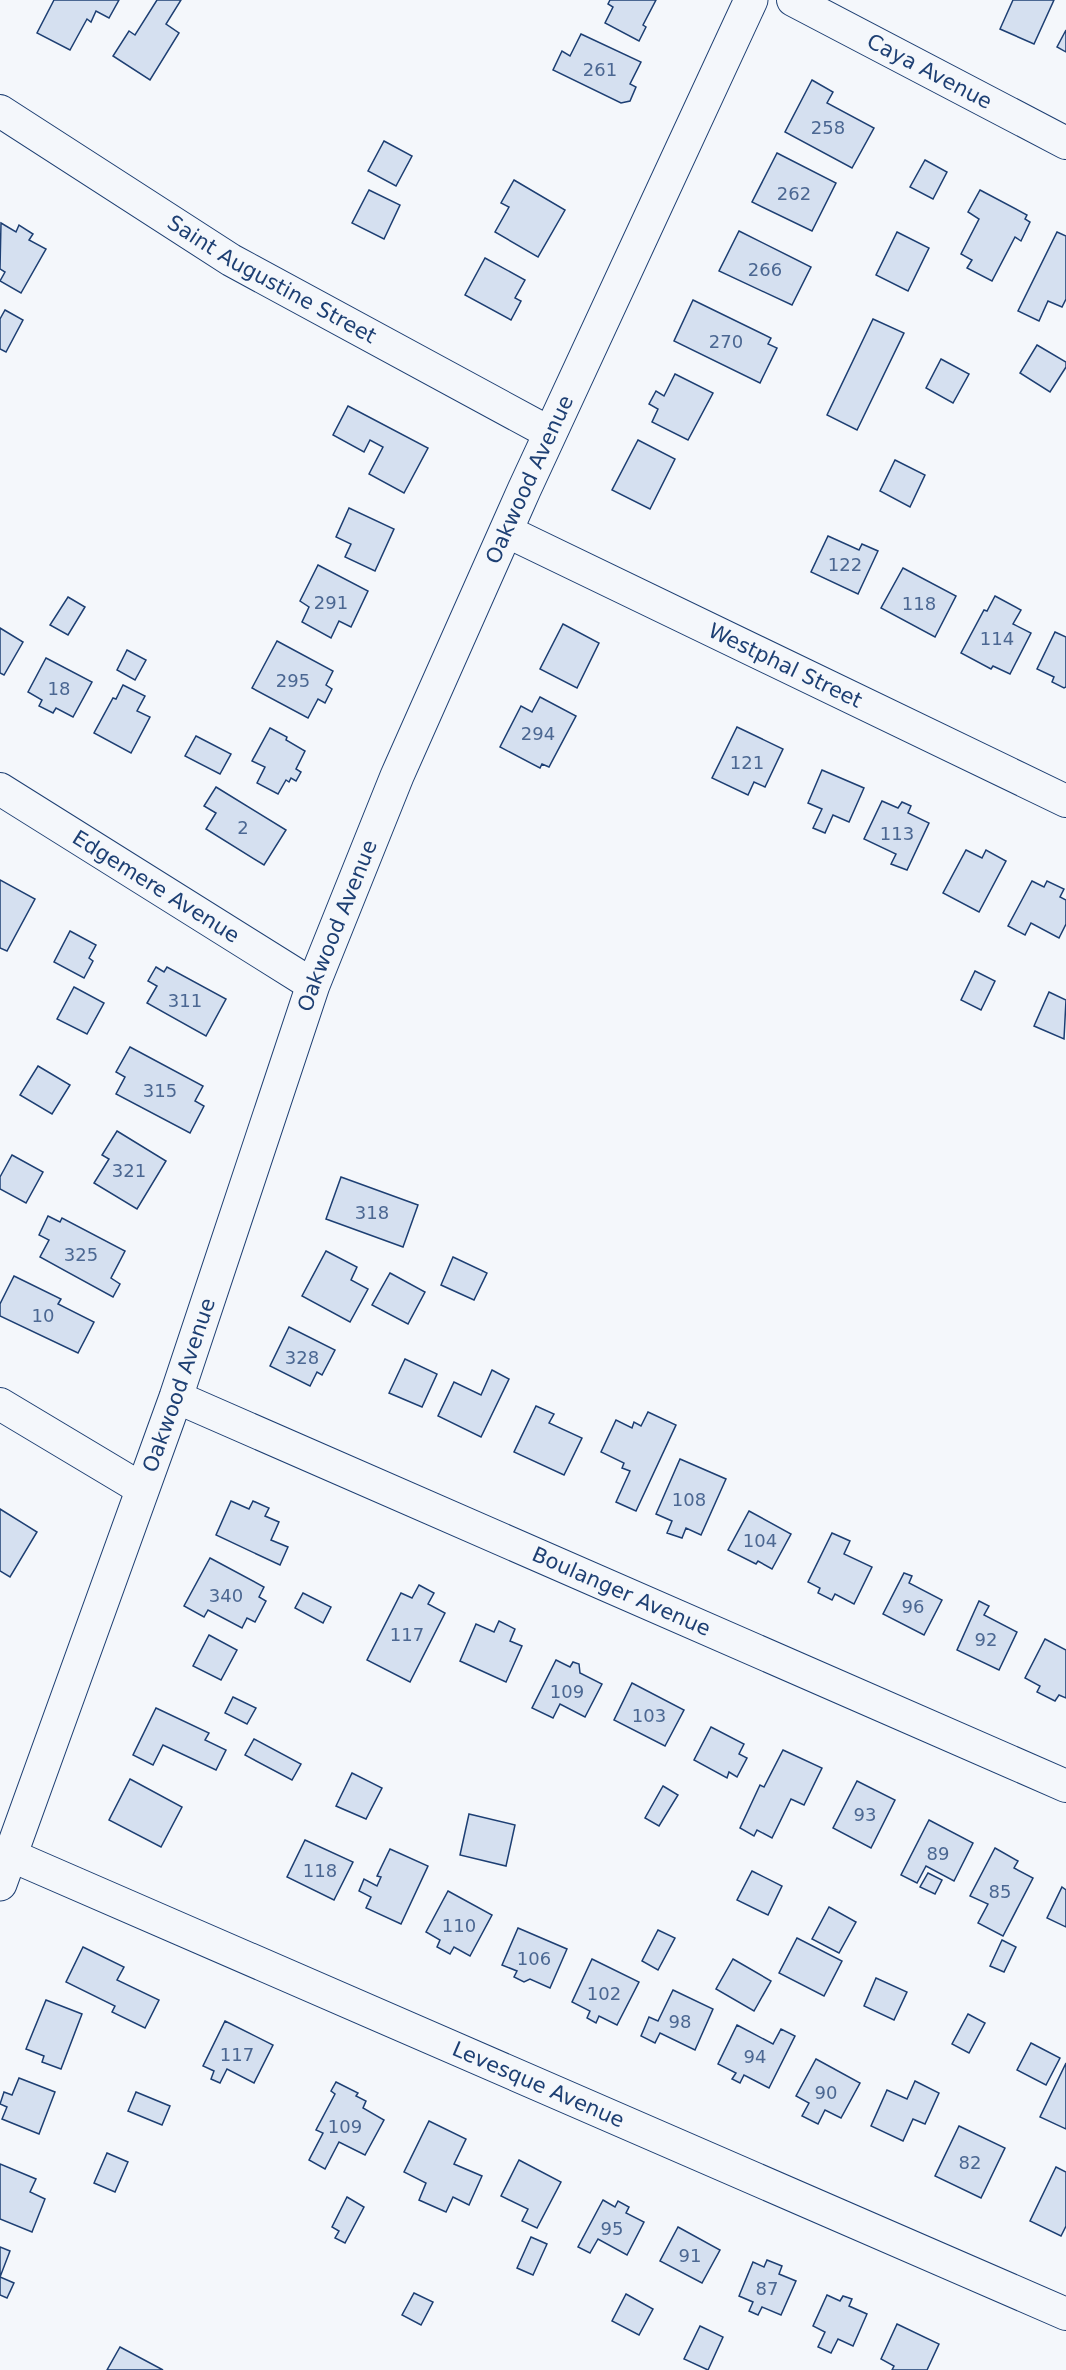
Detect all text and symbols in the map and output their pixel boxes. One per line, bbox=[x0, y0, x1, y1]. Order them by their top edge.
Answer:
street label: Caya Avenue bbox=[863, 29, 996, 114]
house number: 261 bbox=[583, 59, 617, 80]
house number: 258 bbox=[811, 117, 845, 138]
house number: 262 bbox=[777, 183, 811, 204]
street label: Saint Augustine Street bbox=[163, 210, 380, 348]
house number: 266 bbox=[748, 259, 782, 280]
house number: 270 bbox=[709, 331, 743, 352]
street label: Oakwood Avenue bbox=[481, 391, 578, 567]
house number: 122 bbox=[828, 554, 862, 575]
house number: 291 bbox=[314, 592, 348, 613]
house number: 118 bbox=[902, 593, 936, 614]
street label: Westphal Street bbox=[705, 618, 866, 713]
house number: 114 bbox=[980, 628, 1014, 649]
house number: 295 bbox=[276, 670, 310, 691]
house number: 18 bbox=[48, 678, 70, 699]
house number: 294 bbox=[521, 723, 555, 744]
house number: 121 bbox=[730, 752, 764, 773]
house number: 2 bbox=[237, 817, 249, 838]
house number: 113 bbox=[880, 823, 914, 844]
street label: Edgemere Avenue bbox=[68, 826, 244, 948]
street label: Oakwood Avenue bbox=[293, 836, 382, 1015]
house number: 311 bbox=[168, 990, 202, 1011]
house number: 315 bbox=[143, 1080, 177, 1101]
house number: 321 bbox=[112, 1160, 146, 1181]
house number: 318 bbox=[355, 1202, 389, 1223]
house number: 325 bbox=[64, 1244, 98, 1265]
street label: Oakwood Avenue bbox=[138, 1295, 220, 1475]
house number: 10 bbox=[32, 1305, 54, 1326]
house number: 328 bbox=[285, 1347, 319, 1368]
house number: 108 bbox=[672, 1489, 706, 1510]
house number: 104 bbox=[743, 1530, 777, 1551]
street label: Boulanger Avenue bbox=[528, 1542, 714, 1641]
house number: 340 bbox=[209, 1585, 243, 1606]
house number: 96 bbox=[902, 1596, 924, 1617]
house number: 117 bbox=[390, 1624, 424, 1645]
house number: 92 bbox=[975, 1629, 997, 1650]
house number: 109 bbox=[550, 1681, 584, 1702]
house number: 103 bbox=[632, 1705, 666, 1726]
house number: 93 bbox=[854, 1804, 876, 1825]
house number: 89 bbox=[927, 1843, 949, 1864]
house number: 118 bbox=[303, 1860, 337, 1881]
house number: 85 bbox=[989, 1881, 1011, 1902]
house number: 110 bbox=[442, 1915, 476, 1936]
house number: 106 bbox=[517, 1948, 551, 1969]
house number: 102 bbox=[587, 1983, 621, 2004]
house number: 98 bbox=[669, 2011, 691, 2032]
street label: Levesque Avenue bbox=[449, 2037, 628, 2132]
house number: 117 bbox=[220, 2044, 254, 2065]
house number: 94 bbox=[744, 2046, 766, 2067]
house number: 90 bbox=[815, 2082, 837, 2103]
house number: 109 bbox=[328, 2116, 362, 2137]
house number: 82 bbox=[959, 2152, 981, 2173]
house number: 95 bbox=[601, 2218, 623, 2239]
house number: 91 bbox=[679, 2245, 701, 2266]
house number: 87 bbox=[756, 2278, 778, 2299]

